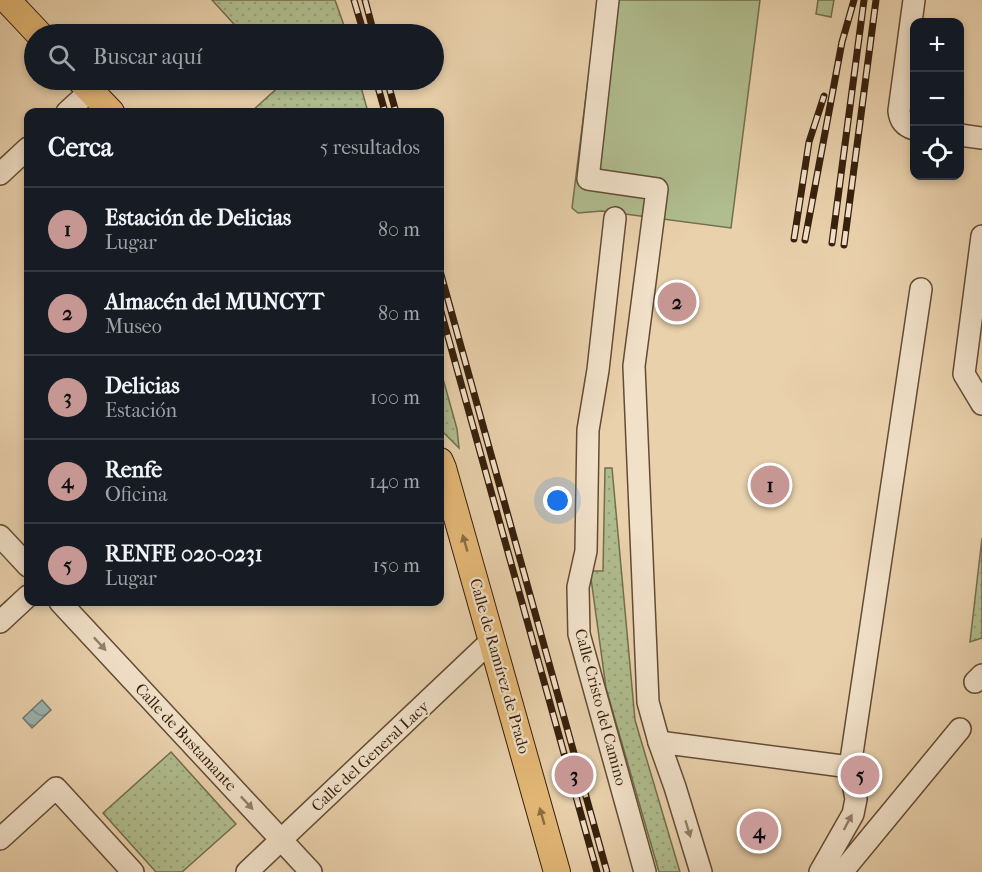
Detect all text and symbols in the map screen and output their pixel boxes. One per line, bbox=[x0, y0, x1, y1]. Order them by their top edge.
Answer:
map controls bbox=[910, 18, 964, 180]
button: + bbox=[910, 18, 964, 72]
search box bbox=[24, 24, 444, 90]
icon: search bbox=[45, 41, 78, 74]
text: Buscar aquí bbox=[93, 44, 202, 70]
button: − bbox=[910, 72, 964, 126]
button: locate bbox=[910, 126, 964, 180]
text: Cerca bbox=[48, 132, 113, 163]
text: 5 resultados bbox=[320, 136, 420, 159]
text: Estación de Delicias bbox=[105, 205, 291, 231]
text: 1 bbox=[64, 218, 71, 241]
text: 80 m bbox=[378, 218, 420, 241]
text: Lugar bbox=[105, 231, 157, 254]
pin: 2 bbox=[658, 280, 696, 324]
text: Almacén del MUNCYT bbox=[105, 289, 324, 315]
text: 2 bbox=[62, 302, 73, 325]
text: 80 m bbox=[378, 302, 420, 325]
text: Museo bbox=[105, 315, 162, 338]
text: Delicias bbox=[105, 373, 180, 399]
text: 3 bbox=[63, 386, 72, 409]
text: 100 m bbox=[370, 386, 420, 409]
text: Estación bbox=[105, 399, 177, 422]
text: Renfe bbox=[105, 457, 162, 483]
pin: 1 bbox=[750, 462, 790, 508]
text: 4 bbox=[62, 470, 73, 493]
text: 140 m bbox=[369, 470, 420, 493]
text: Oficina bbox=[105, 483, 168, 506]
your location bbox=[543, 486, 572, 515]
one-way arrow bbox=[460, 534, 469, 552]
text: RENFE 020-0231 bbox=[105, 541, 263, 567]
text: 5 bbox=[63, 554, 72, 577]
text: 150 m bbox=[372, 554, 420, 577]
text: Lugar bbox=[105, 567, 157, 590]
street label: Calle de Ramírez de Prado bbox=[466, 576, 534, 756]
street label: Calle Cristo del Camino bbox=[571, 626, 631, 788]
one-way arrow bbox=[93, 637, 107, 652]
street label: Calle de Bustamante bbox=[131, 679, 241, 795]
street label: Calle del General Lacy bbox=[307, 696, 433, 815]
pin: 3 bbox=[554, 752, 594, 798]
pin: 5 bbox=[840, 752, 880, 798]
one-way arrow bbox=[240, 795, 253, 810]
one-way arrow bbox=[537, 807, 546, 825]
pin: 4 bbox=[740, 808, 778, 854]
one-way arrow bbox=[843, 813, 853, 830]
one-way arrow bbox=[684, 820, 693, 838]

